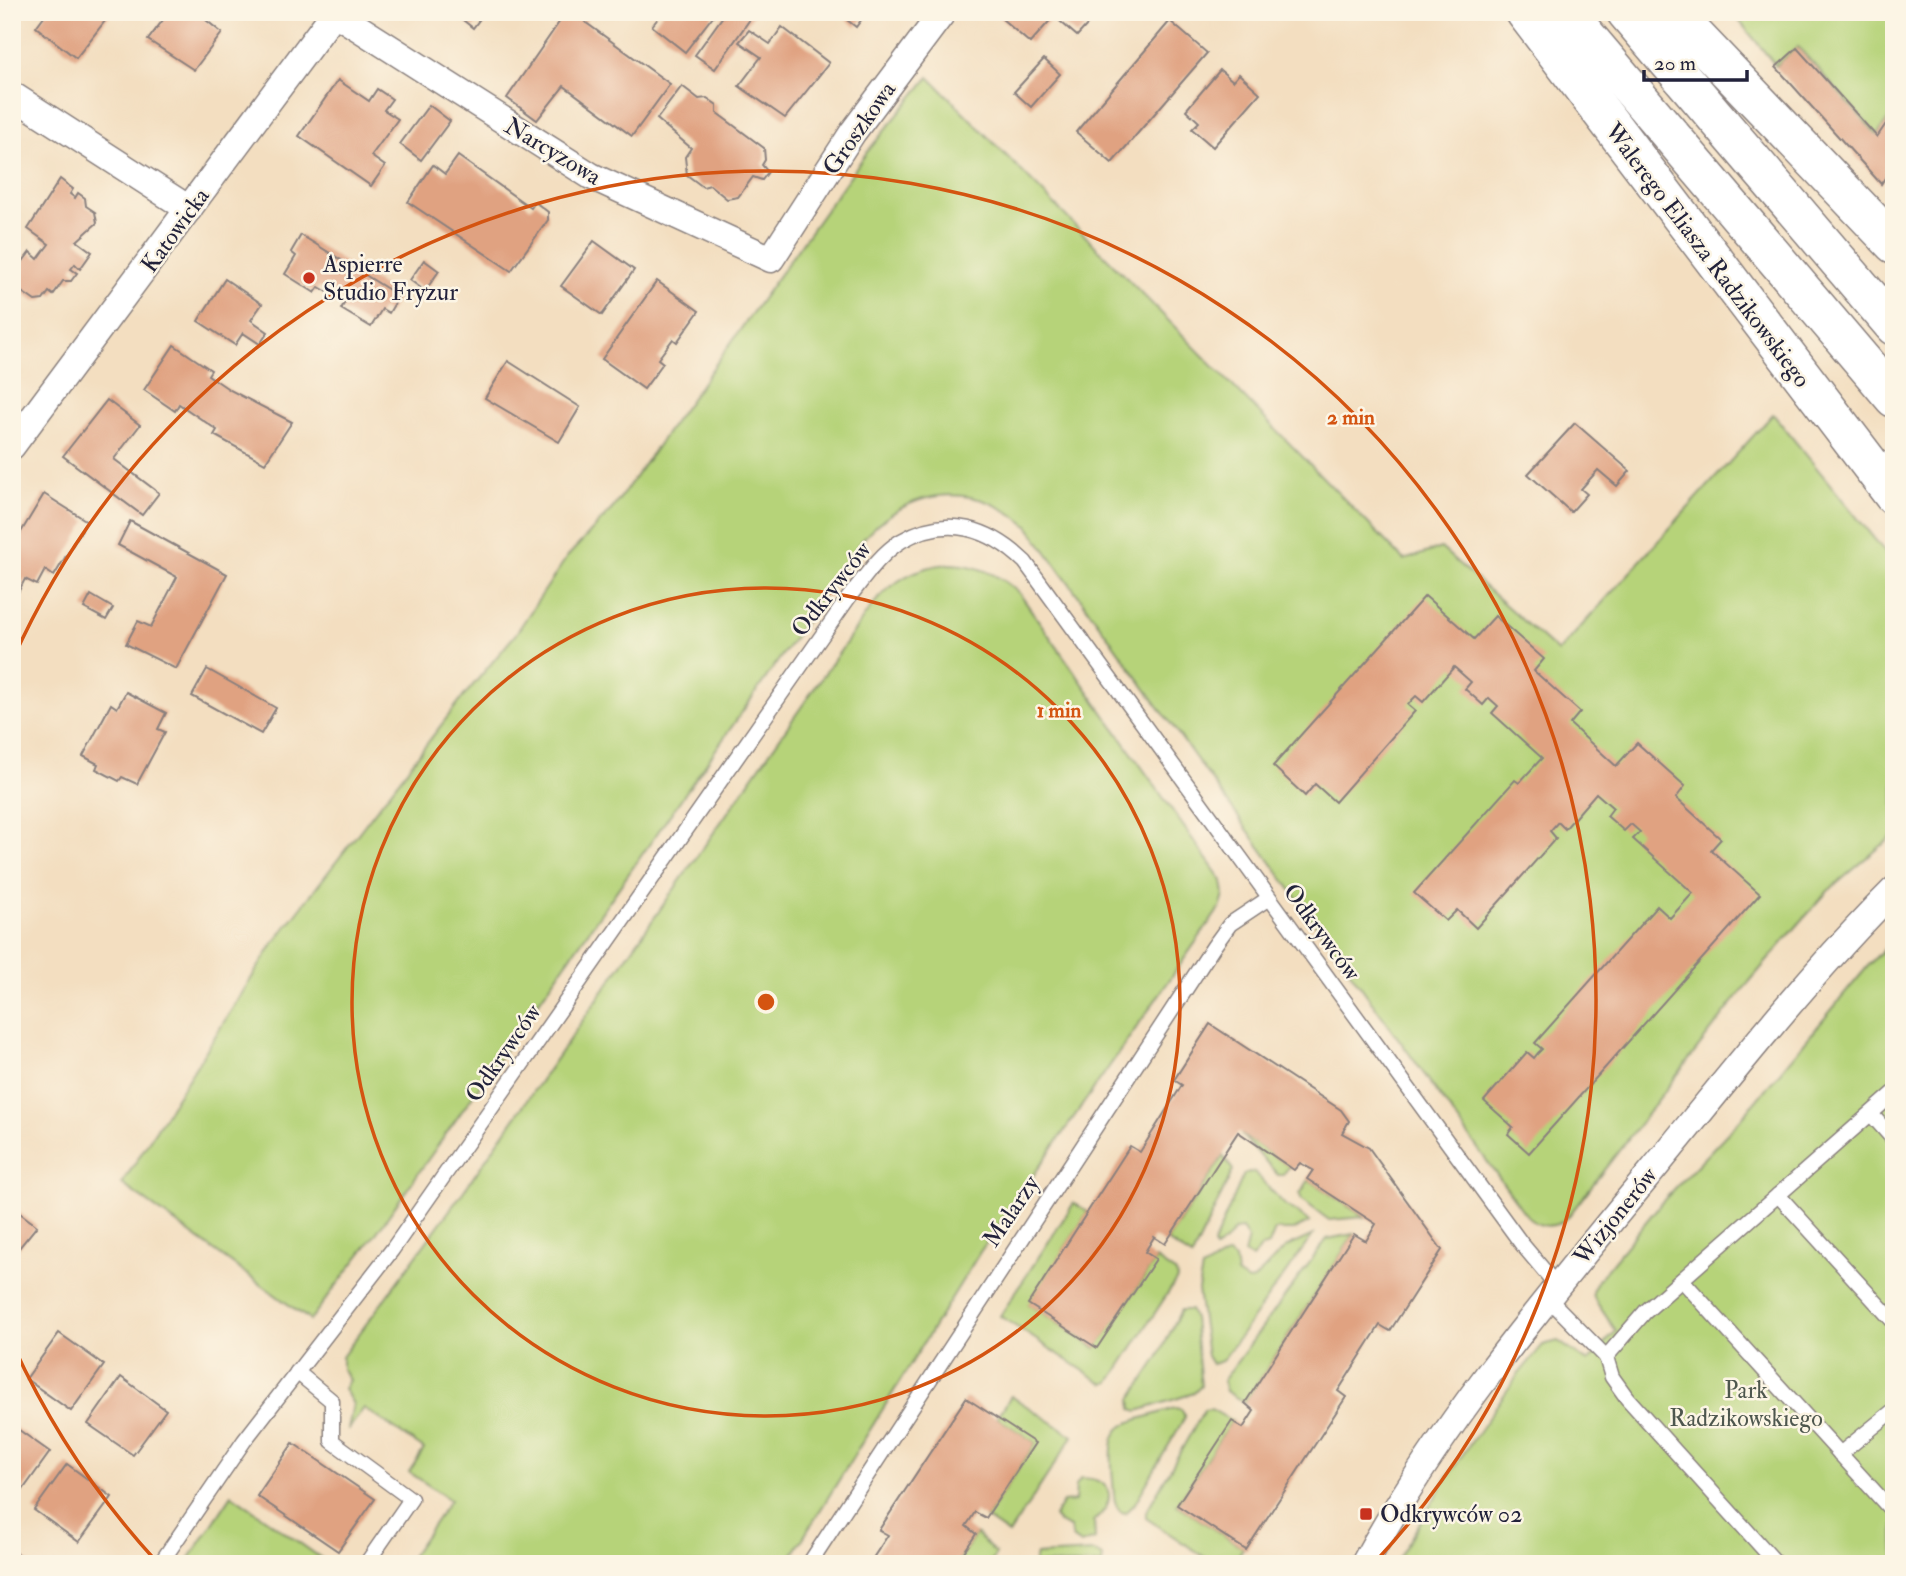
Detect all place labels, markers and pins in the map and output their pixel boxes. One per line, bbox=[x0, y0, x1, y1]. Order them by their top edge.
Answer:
place label: Aspierre Studio Fryzur bbox=[322, 249, 458, 308]
marker: Aspierre Studio Fryzur bbox=[301, 270, 317, 286]
centre of rings bbox=[754, 990, 778, 1014]
place label: Odkrywców 02 bbox=[1380, 1499, 1522, 1530]
marker: Odkrywców 02 bbox=[1358, 1506, 1374, 1522]

